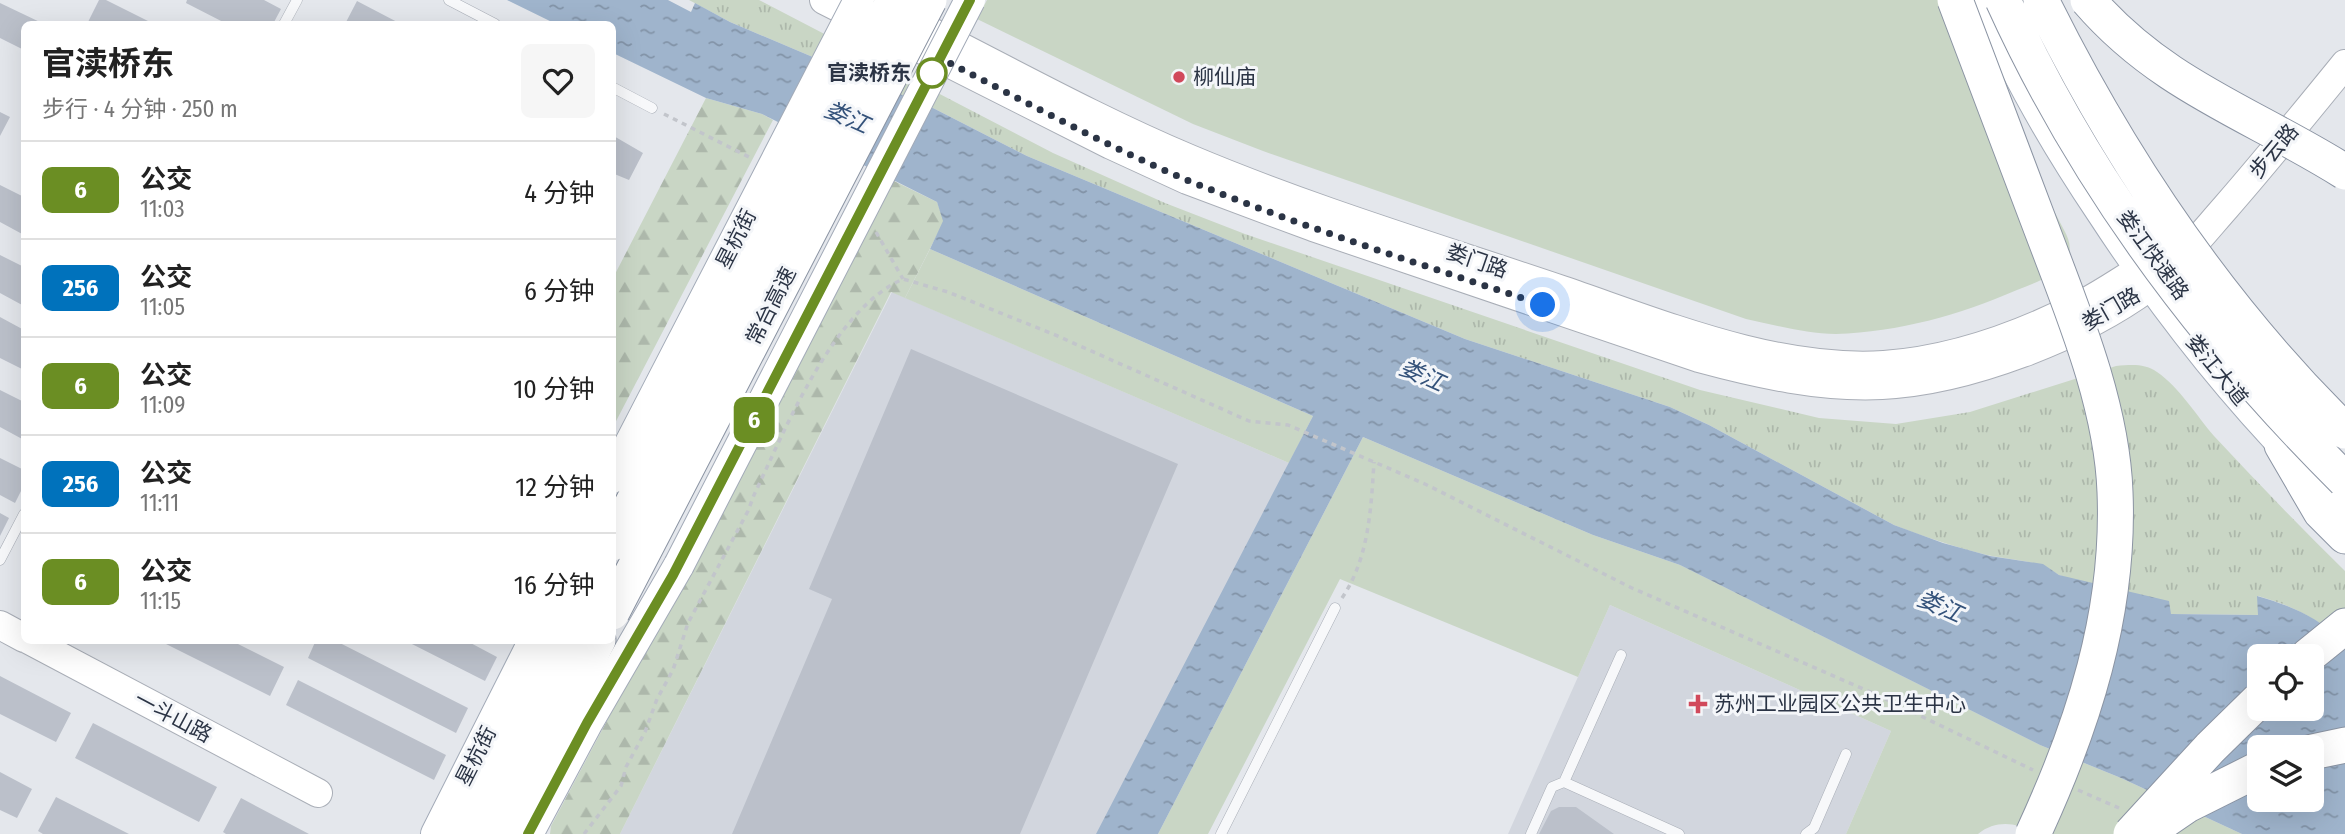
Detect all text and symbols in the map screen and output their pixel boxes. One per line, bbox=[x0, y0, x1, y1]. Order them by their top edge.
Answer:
text: 官渎桥东 bbox=[42, 44, 174, 84]
button: heart bbox=[521, 44, 595, 118]
marker: 官渎桥东 bbox=[917, 58, 947, 88]
place label: 官渎桥东 bbox=[827, 60, 911, 86]
place label: 柳仙庙 bbox=[1193, 64, 1256, 90]
marker: 柳仙庙 bbox=[1171, 69, 1187, 85]
text: 步行 · 4 分钟 · 250 m bbox=[42, 95, 238, 123]
water label: 娄江 bbox=[820, 95, 876, 140]
street label: 步云路 bbox=[2244, 119, 2304, 183]
text: 公交 bbox=[140, 164, 192, 195]
text: 6 bbox=[74, 176, 87, 204]
text: 4 分钟 bbox=[524, 178, 595, 209]
text: 11:03 bbox=[140, 195, 185, 223]
street label: 星杭街 bbox=[710, 205, 762, 273]
street label: 娄江快速路 bbox=[2112, 205, 2194, 305]
street label: 娄门路 bbox=[1443, 238, 1511, 284]
text: 公交 bbox=[140, 262, 192, 293]
street label: 常台高速 bbox=[740, 263, 802, 349]
text: 256 bbox=[63, 274, 98, 302]
text: 6 分钟 bbox=[524, 276, 595, 307]
street label: 娄门路 bbox=[2077, 282, 2145, 336]
your location bbox=[1525, 287, 1560, 322]
text: 11:05 bbox=[140, 293, 185, 321]
street label: 娄江大道 bbox=[2180, 329, 2254, 411]
water label: 娄江 bbox=[1395, 353, 1451, 398]
text: 公交 bbox=[140, 360, 192, 391]
text: 6 bbox=[74, 372, 87, 400]
text: 10 分钟 bbox=[513, 374, 595, 405]
text: 11:09 bbox=[140, 391, 185, 419]
line badge: 6 bbox=[731, 397, 777, 443]
text: 6 bbox=[748, 406, 760, 434]
text: 公交 bbox=[140, 458, 192, 489]
text: 256 bbox=[63, 470, 98, 498]
text: 12 分钟 bbox=[515, 472, 595, 503]
text: 11:11 bbox=[140, 489, 179, 517]
text: 公交 bbox=[140, 556, 192, 587]
text: 6 bbox=[74, 568, 87, 596]
text: 16 分钟 bbox=[514, 570, 595, 601]
water label: 娄江 bbox=[1913, 584, 1969, 629]
text: 11:15 bbox=[140, 587, 181, 615]
map controls bbox=[2247, 644, 2324, 812]
button: locate bbox=[2247, 644, 2324, 721]
street label: 一斗山路 bbox=[130, 686, 216, 748]
place label: 苏州工业园区公共卫生中心 bbox=[1714, 691, 1966, 717]
marker: 苏州工业园区公共卫生中心 bbox=[1688, 694, 1708, 714]
street label: 星杭街 bbox=[450, 722, 502, 790]
button: layers bbox=[2247, 735, 2324, 812]

